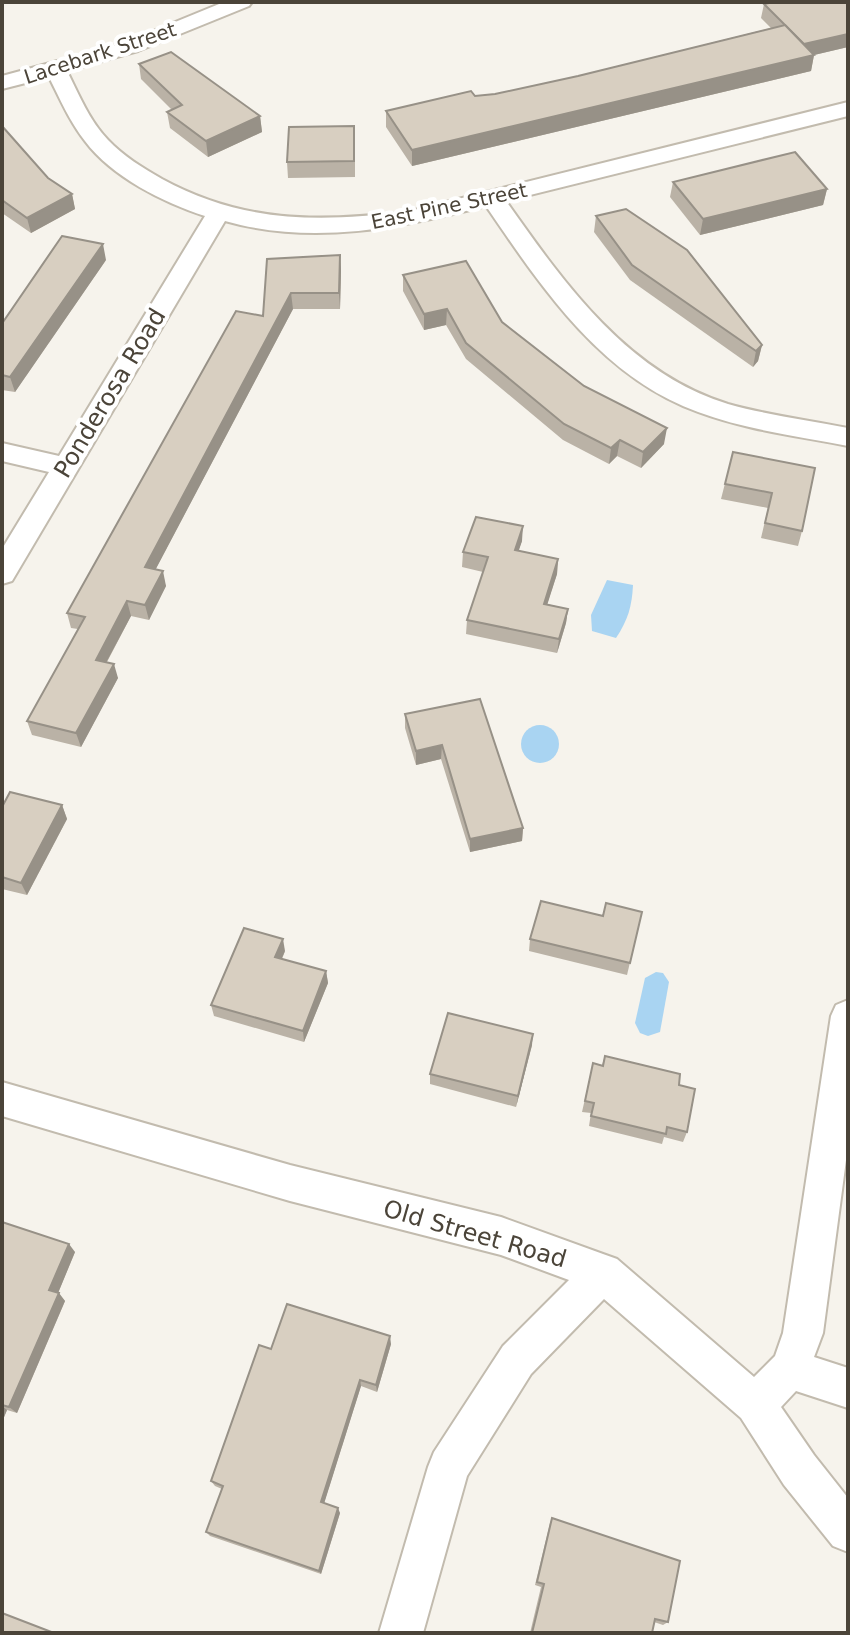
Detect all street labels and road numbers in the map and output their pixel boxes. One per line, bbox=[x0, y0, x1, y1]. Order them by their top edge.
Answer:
street label: Lacebark Street bbox=[21, 17, 179, 89]
street label: East Pine Street bbox=[369, 178, 529, 234]
street label: Ponderosa Road bbox=[48, 303, 172, 483]
street label: Old Street Road bbox=[380, 1194, 570, 1274]

